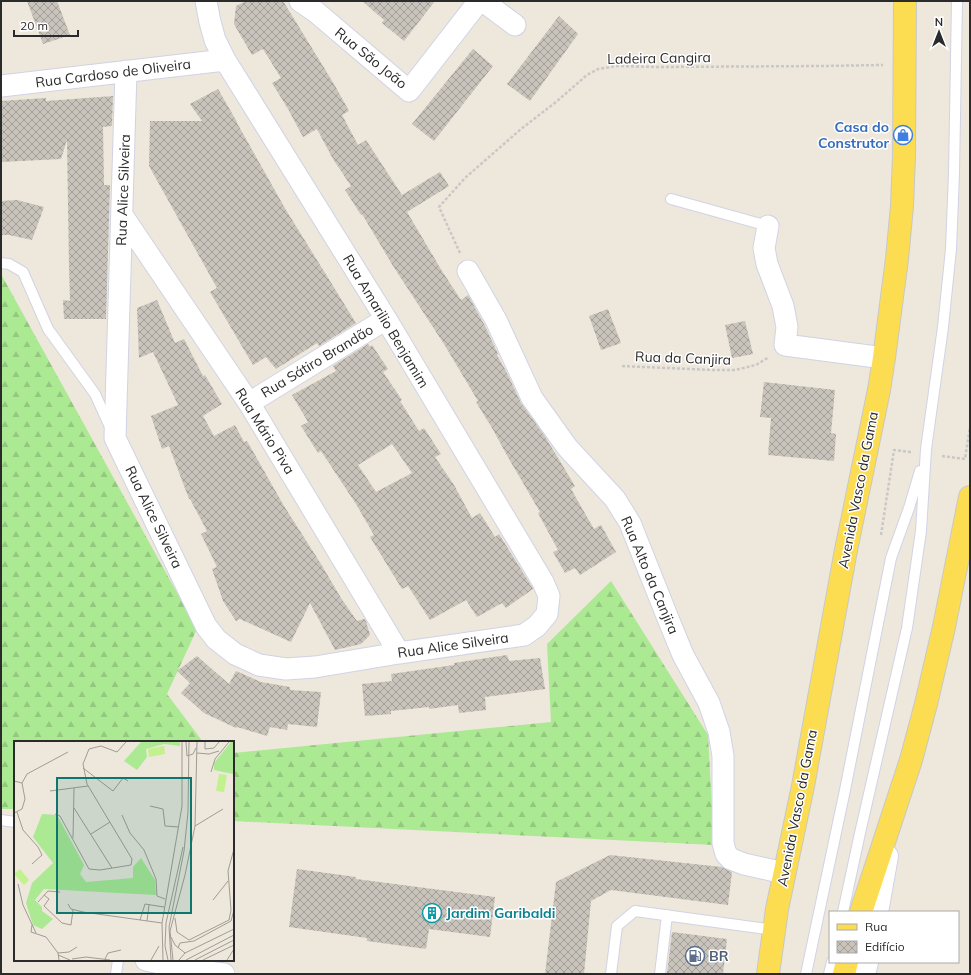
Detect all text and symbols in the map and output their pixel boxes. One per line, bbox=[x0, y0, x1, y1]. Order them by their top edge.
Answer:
scale bar bbox=[14, 12, 78, 38]
north arrow bbox=[919, 12, 959, 52]
text: N bbox=[935, 15, 943, 29]
text: 20 m bbox=[20, 18, 48, 33]
street label: Rua São João bbox=[331, 23, 411, 93]
street label: Ladeira Cangira bbox=[607, 48, 711, 68]
street label: Rua Cardoso de Oliveira bbox=[34, 55, 192, 91]
place label: Casa do Construtor bbox=[818, 118, 889, 152]
shop icon: Casa do Construtor bbox=[892, 124, 914, 146]
street label: Rua Alice Silveira bbox=[112, 134, 134, 246]
street label: Rua Amarilio Benjamim bbox=[339, 251, 433, 391]
street label: Rua Sátiro Brandão bbox=[258, 320, 376, 402]
street label: Rua da Canjira bbox=[635, 347, 731, 369]
street label: Rua Mário Piva bbox=[231, 384, 299, 478]
street label: Avenida Vasco da Gama bbox=[834, 410, 882, 570]
street label: Rua Alice Silveira bbox=[121, 463, 187, 571]
street label: Rua Alto da Canjira bbox=[617, 513, 683, 637]
street label: Rua Alice Silveira bbox=[396, 628, 510, 662]
street label: Avenida Vasco da Gama bbox=[773, 728, 821, 888]
inset map bbox=[14, 741, 234, 961]
building icon: Jardim Garibaldi bbox=[421, 902, 443, 924]
place label: Jardim Garibaldi bbox=[446, 904, 555, 922]
legend bbox=[829, 911, 959, 963]
text: Rua bbox=[865, 919, 887, 934]
text: Edifício bbox=[865, 939, 905, 954]
fuel station icon: BR bbox=[684, 945, 706, 967]
place label: BR bbox=[709, 947, 729, 965]

